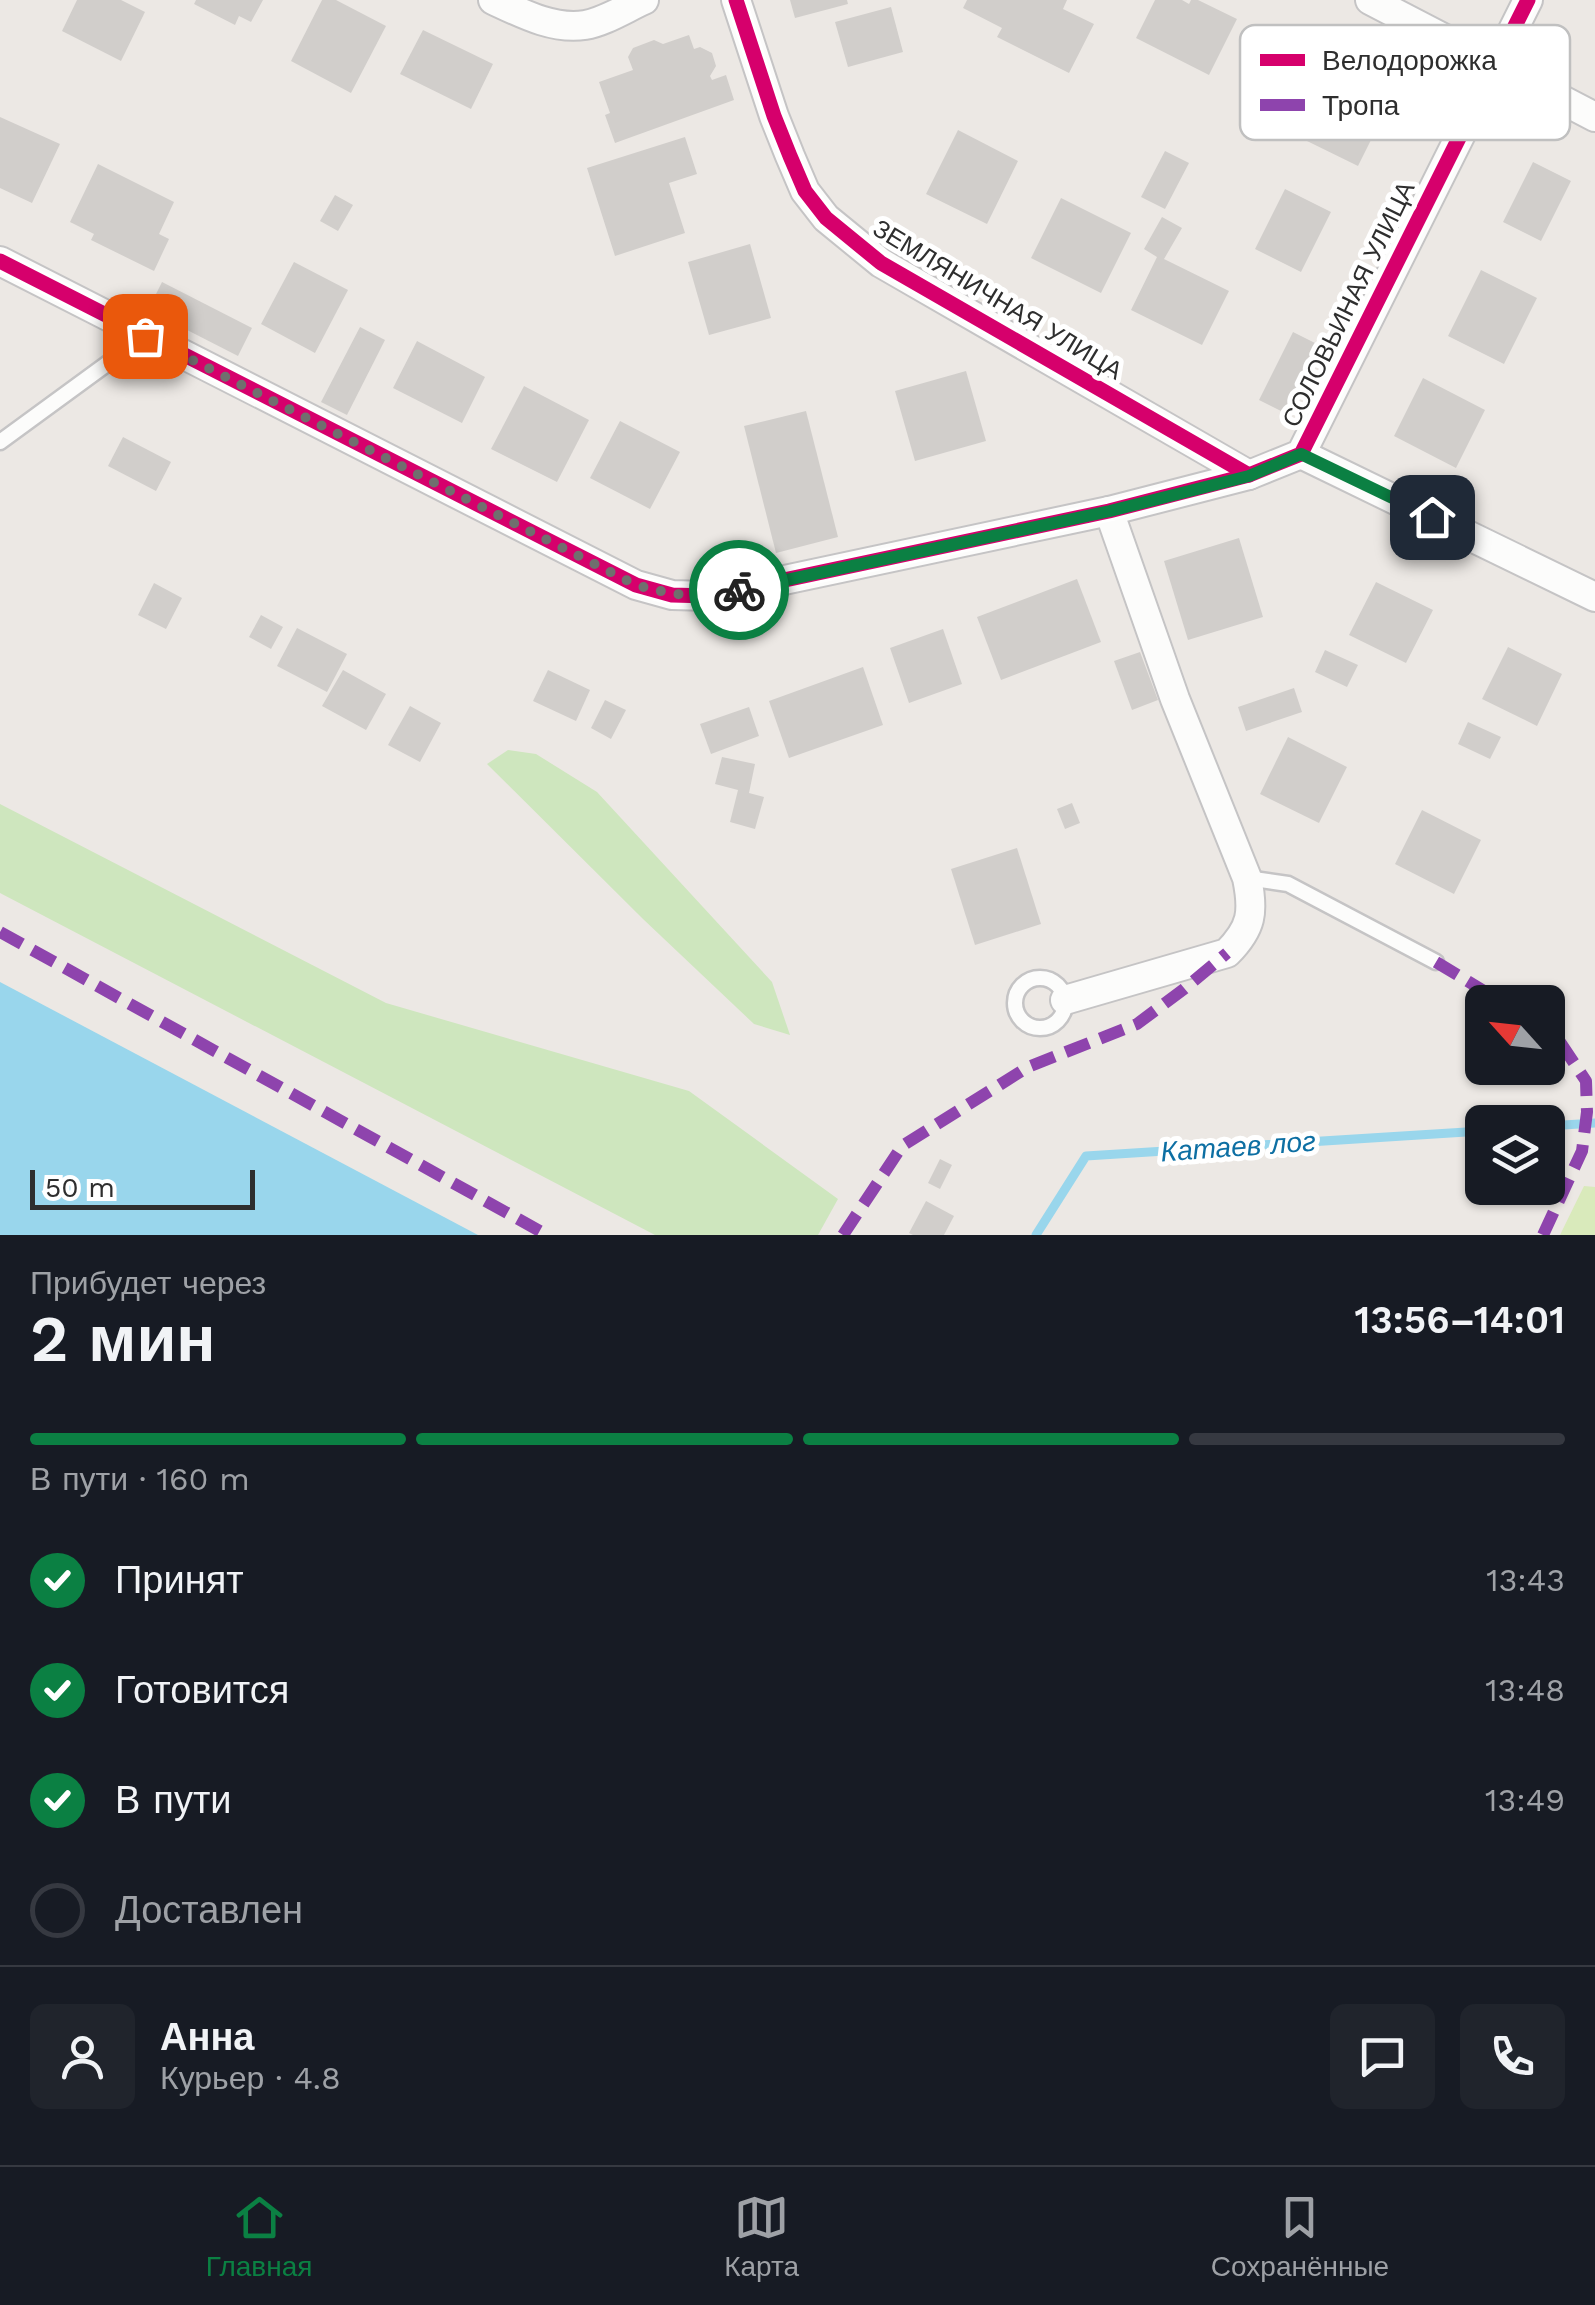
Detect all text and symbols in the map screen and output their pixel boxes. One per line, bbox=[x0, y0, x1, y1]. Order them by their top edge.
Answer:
legend bbox=[1240, 25, 1570, 140]
text: Велодорожка bbox=[1322, 44, 1497, 77]
text: Тропа bbox=[1322, 89, 1400, 122]
street label: СОЛОВЬИНАЯ УЛИЦА bbox=[1276, 176, 1421, 432]
street label: ЗЕМЛЯНИЧНАЯ УЛИЦА bbox=[868, 213, 1128, 386]
pin bbox=[103, 294, 188, 379]
icon: bag bbox=[118, 309, 173, 364]
pin bbox=[1390, 475, 1475, 560]
icon: home bbox=[1405, 490, 1460, 545]
courier bbox=[689, 540, 789, 640]
icon: bike bbox=[712, 563, 767, 618]
north arrow bbox=[1465, 985, 1565, 1085]
map controls bbox=[1465, 985, 1565, 1205]
button: layers bbox=[1465, 1105, 1565, 1205]
water label: Катаев лог bbox=[1159, 1125, 1317, 1168]
scale bar bbox=[30, 1165, 255, 1210]
text: 50 m bbox=[45, 1171, 115, 1204]
text: Прибудет через bbox=[30, 1264, 266, 1302]
text: 13:56–14:01 bbox=[1354, 1298, 1565, 1342]
text: 2 мин bbox=[30, 1301, 216, 1377]
text: В пути · 160 m bbox=[30, 1460, 250, 1498]
icon: check bbox=[30, 1553, 85, 1608]
text: Принят bbox=[115, 1558, 244, 1602]
text: 13:43 bbox=[1486, 1561, 1565, 1599]
icon: check bbox=[30, 1663, 85, 1718]
text: Готовится bbox=[115, 1668, 289, 1712]
text: 13:48 bbox=[1485, 1671, 1565, 1709]
icon: check bbox=[30, 1773, 85, 1828]
text: В пути bbox=[115, 1778, 232, 1822]
text: 13:49 bbox=[1485, 1781, 1565, 1819]
text: Доставлен bbox=[115, 1888, 303, 1932]
button: person bbox=[30, 2004, 135, 2109]
button: chat bbox=[1330, 2004, 1435, 2109]
button: phone bbox=[1460, 2004, 1565, 2109]
text: Анна bbox=[160, 2015, 254, 2059]
text: Курьер · 4.8 bbox=[160, 2059, 341, 2097]
tab: Главная bbox=[206, 2190, 312, 2283]
tab: Карта bbox=[724, 2190, 799, 2283]
tab: Сохранённые bbox=[1211, 2190, 1389, 2283]

